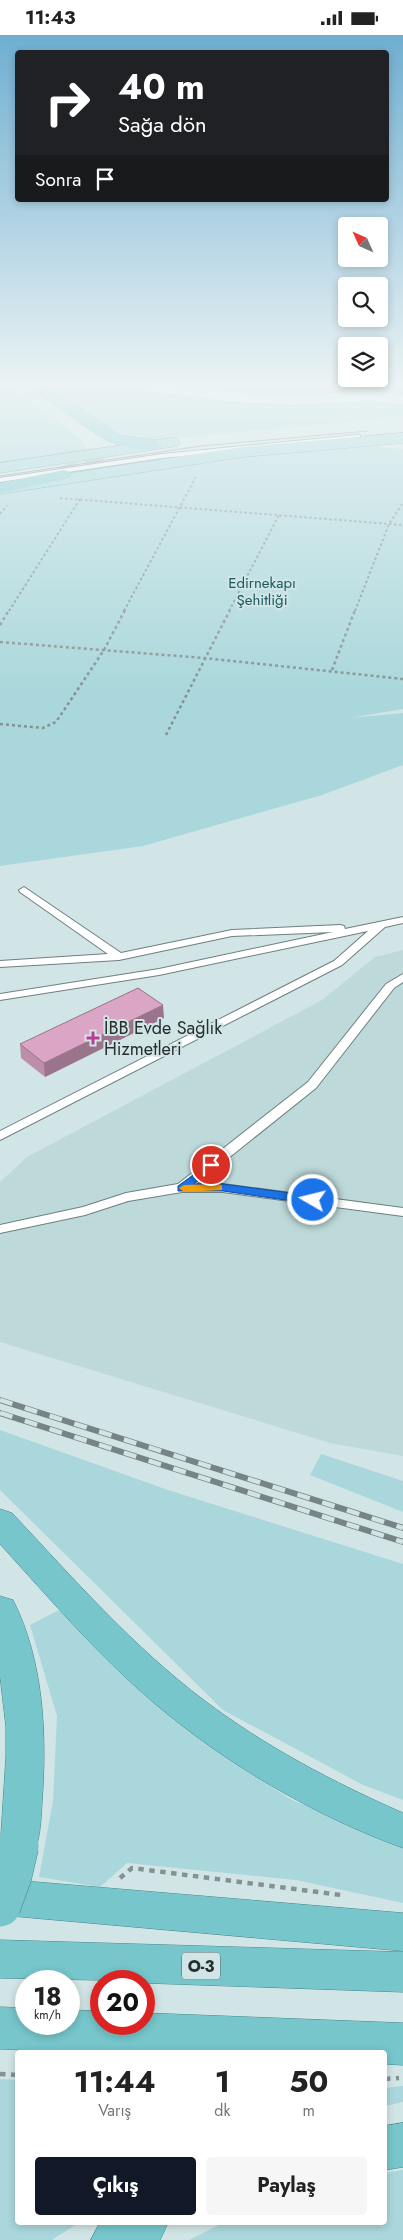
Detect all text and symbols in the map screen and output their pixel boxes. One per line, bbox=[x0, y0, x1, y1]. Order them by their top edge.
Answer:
text: 11:43 bbox=[25, 4, 76, 31]
text: 40 m bbox=[118, 62, 205, 112]
icon: right bbox=[35, 70, 100, 135]
text: Sağa dön bbox=[118, 108, 206, 140]
icon: arrive bbox=[91, 165, 119, 193]
text: Sonra bbox=[35, 166, 81, 193]
north arrow bbox=[338, 217, 388, 267]
map controls bbox=[338, 217, 388, 387]
button: search bbox=[338, 277, 388, 327]
button: layers bbox=[338, 337, 388, 387]
park label: Edirnekapı Şehitliği bbox=[228, 572, 296, 611]
place label: İBB Evde Sağlık Hizmetleri bbox=[104, 1015, 222, 1062]
marker: İBB Evde Sağlık Hizmetleri bbox=[86, 1031, 100, 1045]
pin bbox=[190, 1144, 232, 1186]
icon: arrive bbox=[197, 1151, 225, 1179]
position arrow bbox=[286, 1173, 338, 1225]
road number: O-3 bbox=[182, 1953, 220, 1979]
speed limit sign: 20 bbox=[90, 1970, 155, 2035]
text: 18 bbox=[33, 1978, 62, 2014]
text: km/h bbox=[34, 2006, 61, 2024]
text: 11:44 bbox=[74, 2060, 156, 2103]
text: 1 bbox=[215, 2060, 230, 2103]
text: 50 bbox=[289, 2060, 328, 2103]
text: Varış bbox=[98, 2099, 131, 2122]
text: dk bbox=[214, 2099, 231, 2122]
text: m bbox=[303, 2099, 315, 2122]
button: Çıkış bbox=[35, 2157, 196, 2215]
button: Paylaş bbox=[206, 2157, 367, 2215]

